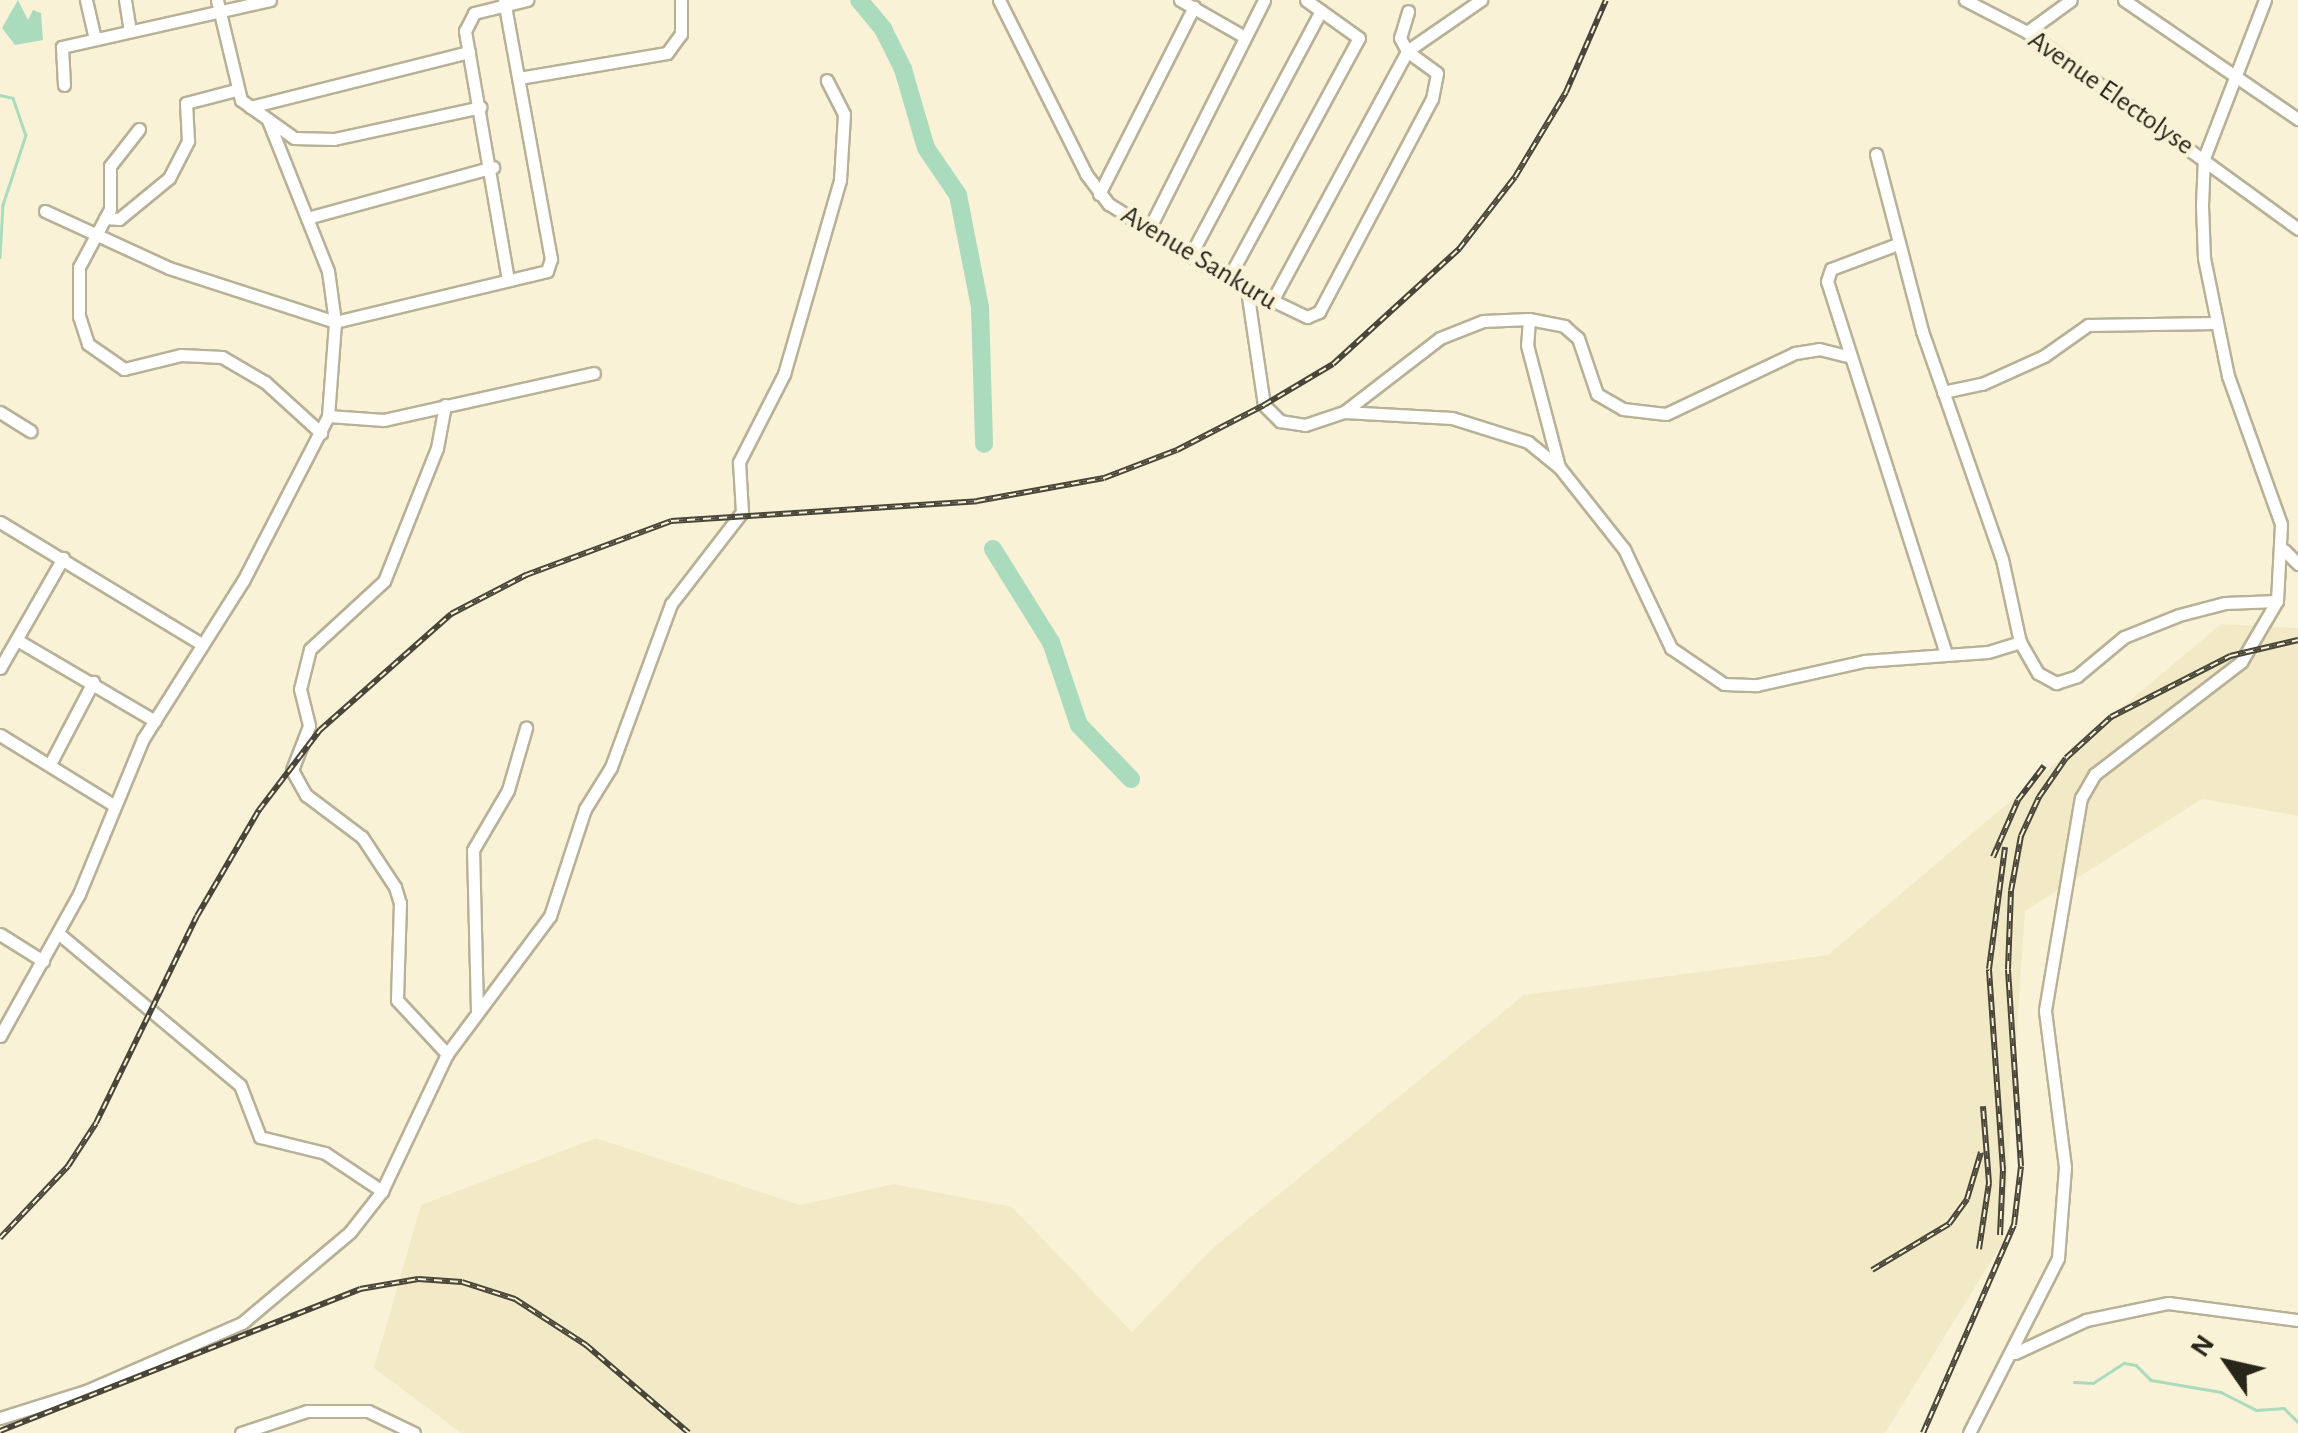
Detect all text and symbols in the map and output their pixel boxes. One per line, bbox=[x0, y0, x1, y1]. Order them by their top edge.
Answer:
street label: Avenue Electolyse bbox=[2022, 23, 2200, 163]
street label: Avenue Sankuru bbox=[1115, 198, 1283, 318]
north arrow bbox=[2178, 1313, 2278, 1413]
text: N bbox=[2186, 1330, 2220, 1362]

